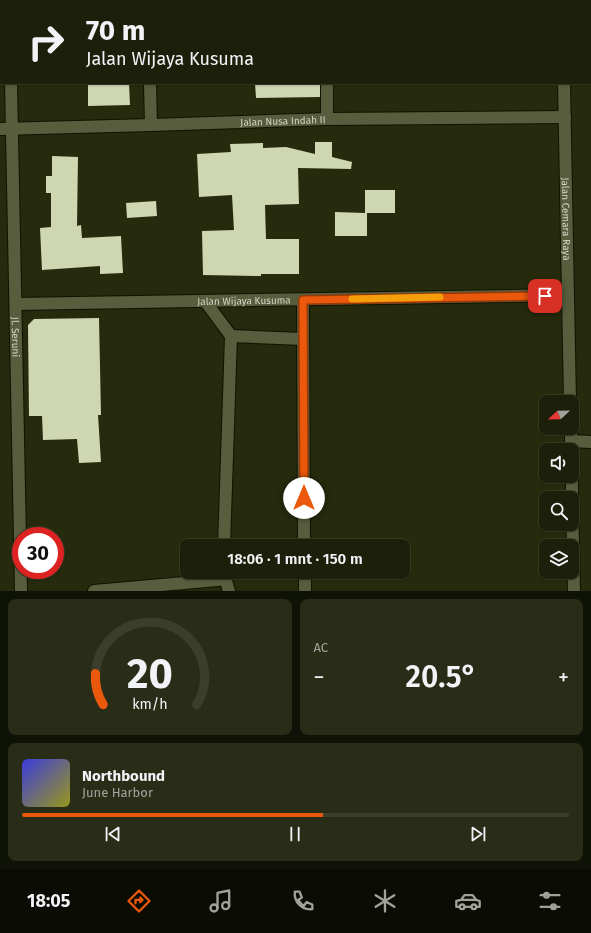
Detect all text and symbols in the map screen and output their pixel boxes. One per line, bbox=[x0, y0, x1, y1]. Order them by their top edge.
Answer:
text: 70 m bbox=[86, 14, 145, 47]
icon: right bbox=[20, 16, 72, 68]
text: Jalan Wijaya Kusuma bbox=[86, 48, 254, 70]
street label: Jalan Nusa Indah II bbox=[240, 114, 326, 129]
street label: Jalan Cemara Raya bbox=[559, 177, 572, 261]
pin bbox=[528, 279, 562, 313]
icon: arrive bbox=[534, 285, 556, 307]
street label: Jalan Wijaya Kusuma bbox=[197, 295, 291, 308]
street label: Jl. Seruni bbox=[9, 317, 21, 357]
north arrow bbox=[539, 395, 579, 435]
map controls bbox=[539, 395, 579, 579]
button: sound bbox=[539, 443, 579, 483]
position arrow bbox=[283, 477, 325, 519]
button: search bbox=[539, 491, 579, 531]
speed limit sign: 30 bbox=[12, 527, 64, 579]
button: layers bbox=[539, 539, 579, 579]
text: 18:06 · 1 mnt · 150 m bbox=[227, 550, 363, 568]
text: AC bbox=[314, 640, 328, 655]
text: 20 bbox=[127, 649, 173, 699]
text: 20.5° bbox=[406, 659, 477, 695]
text: − bbox=[314, 664, 325, 691]
text: + bbox=[558, 664, 569, 691]
text: km/h bbox=[132, 696, 167, 713]
text: Northbound bbox=[82, 767, 165, 785]
text: June Harbor bbox=[82, 785, 153, 800]
icon: previous bbox=[102, 823, 124, 845]
icon: pause bbox=[284, 823, 306, 845]
icon: next bbox=[467, 823, 489, 845]
icon: directions bbox=[125, 887, 153, 915]
icon: music bbox=[207, 887, 235, 915]
icon: phone bbox=[289, 887, 317, 915]
icon: climate bbox=[371, 887, 399, 915]
icon: car bbox=[454, 887, 482, 915]
icon: filters bbox=[536, 887, 564, 915]
text: 18:05 bbox=[27, 890, 70, 912]

